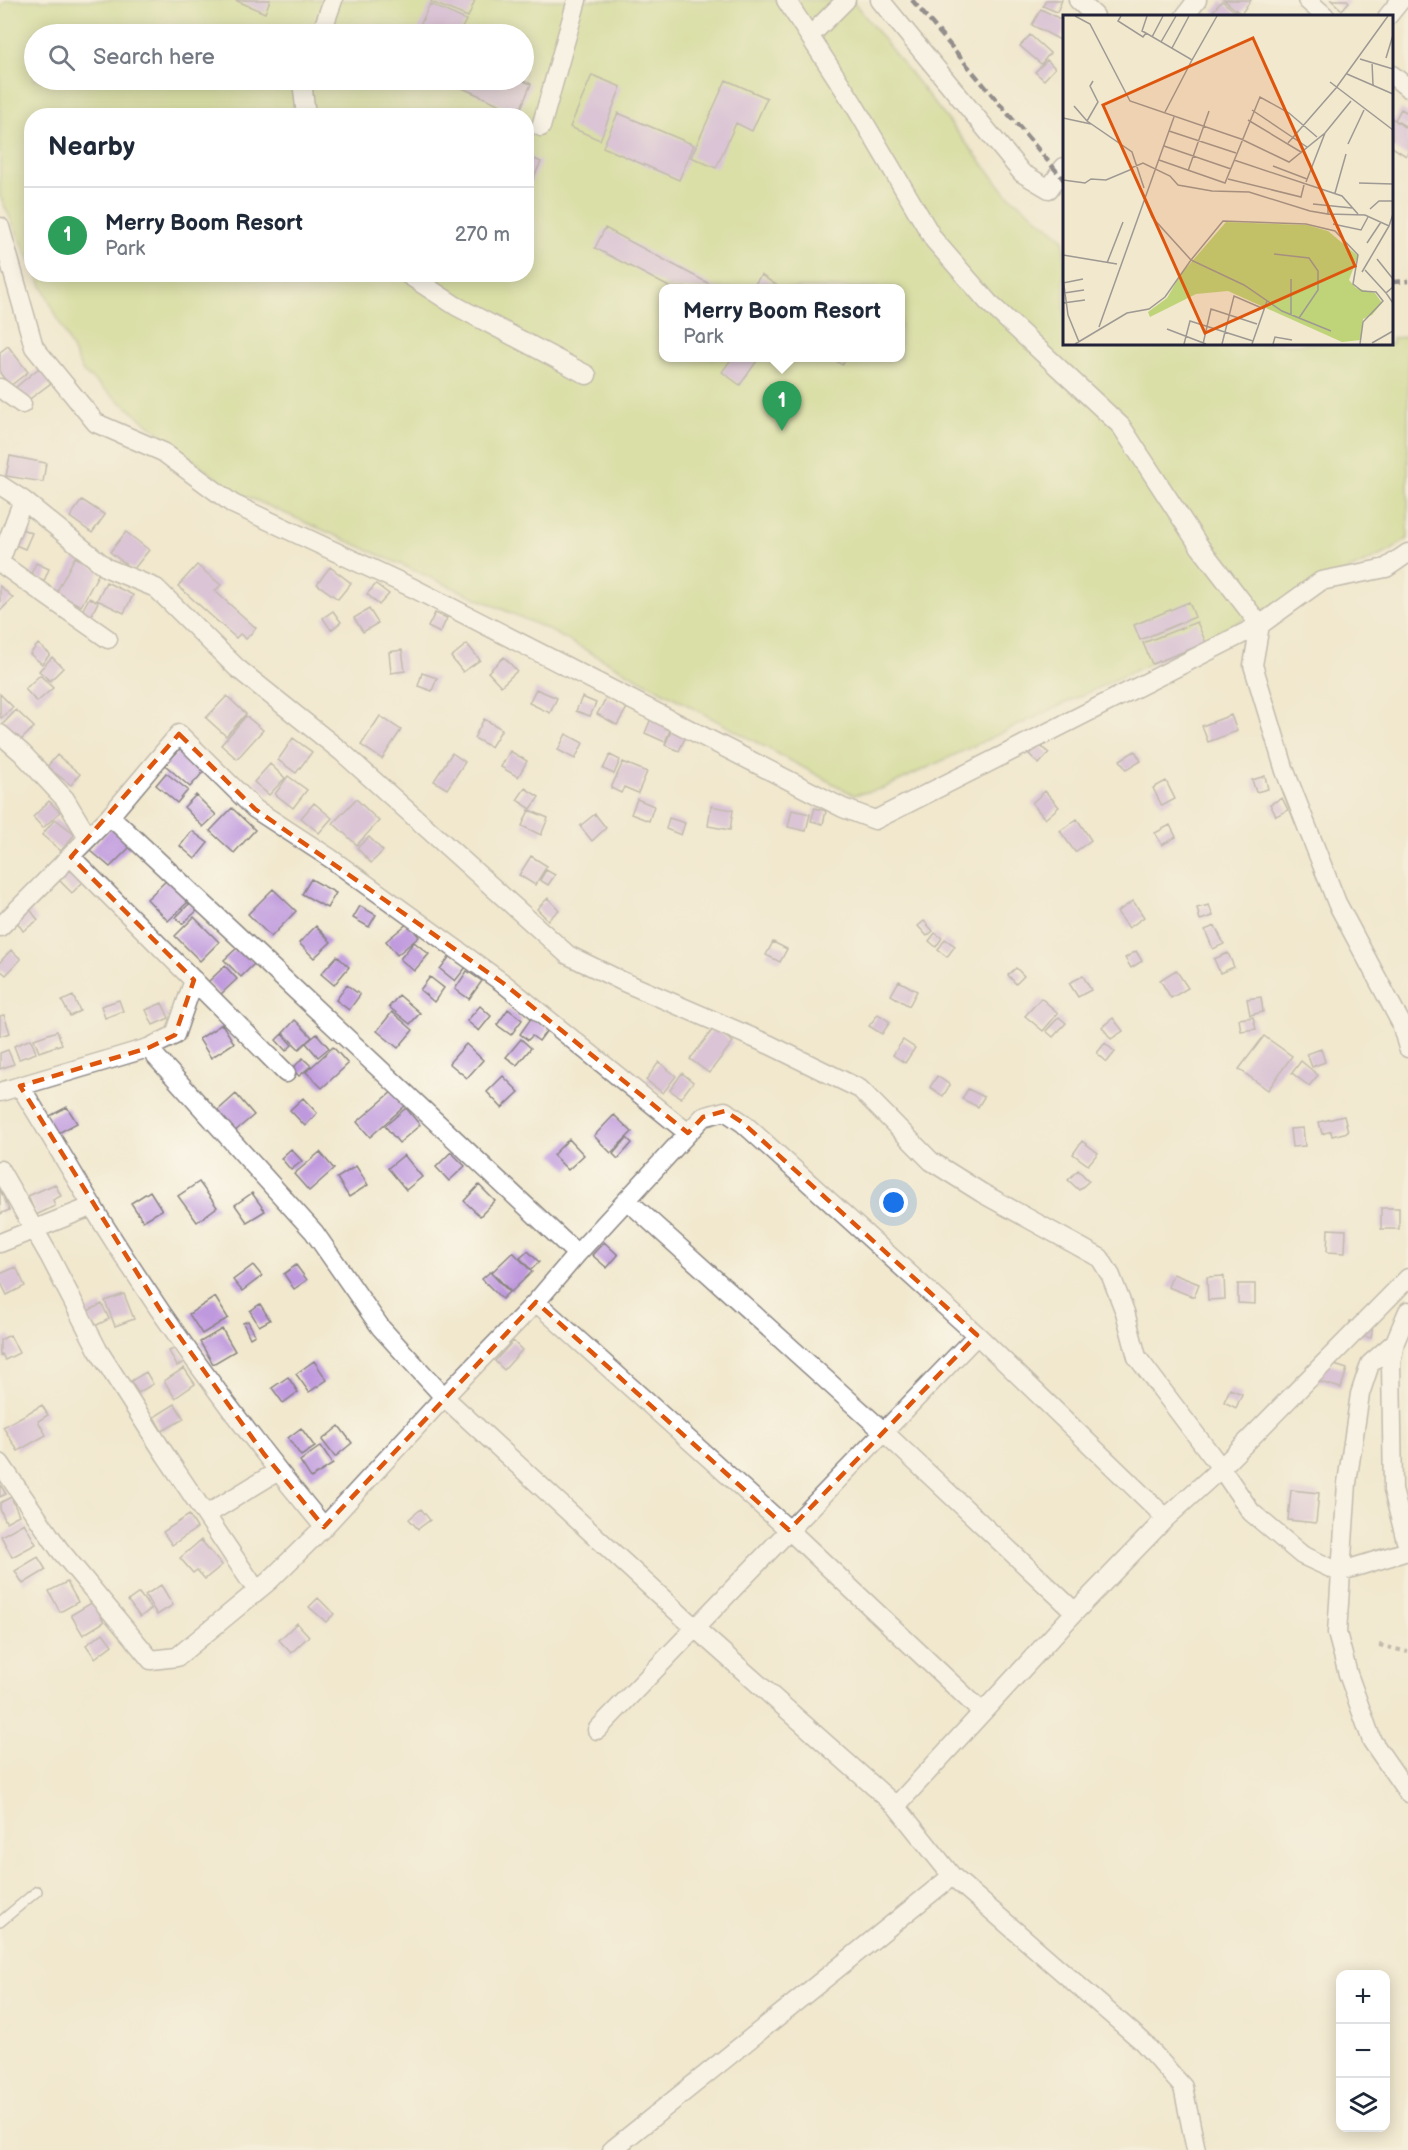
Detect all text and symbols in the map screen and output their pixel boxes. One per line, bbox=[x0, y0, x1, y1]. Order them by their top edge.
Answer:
inset map bbox=[1063, 15, 1393, 345]
search box bbox=[24, 24, 534, 90]
icon: search bbox=[45, 41, 78, 74]
text: Search here bbox=[93, 44, 215, 71]
text: Nearby bbox=[48, 132, 135, 163]
text: Merry Boom Resort bbox=[105, 210, 303, 237]
text: 1 bbox=[63, 223, 72, 247]
text: 270 m bbox=[455, 223, 510, 247]
text: Park bbox=[105, 237, 145, 261]
popup bbox=[659, 284, 905, 362]
text: Merry Boom Resort bbox=[683, 298, 881, 325]
text: Park bbox=[683, 325, 723, 349]
pin: 1 bbox=[762, 382, 802, 431]
your location bbox=[879, 1188, 908, 1217]
map controls bbox=[1336, 1970, 1390, 2132]
button: + bbox=[1336, 1970, 1390, 2024]
button: − bbox=[1336, 2024, 1390, 2078]
button: layers bbox=[1336, 2078, 1390, 2132]

